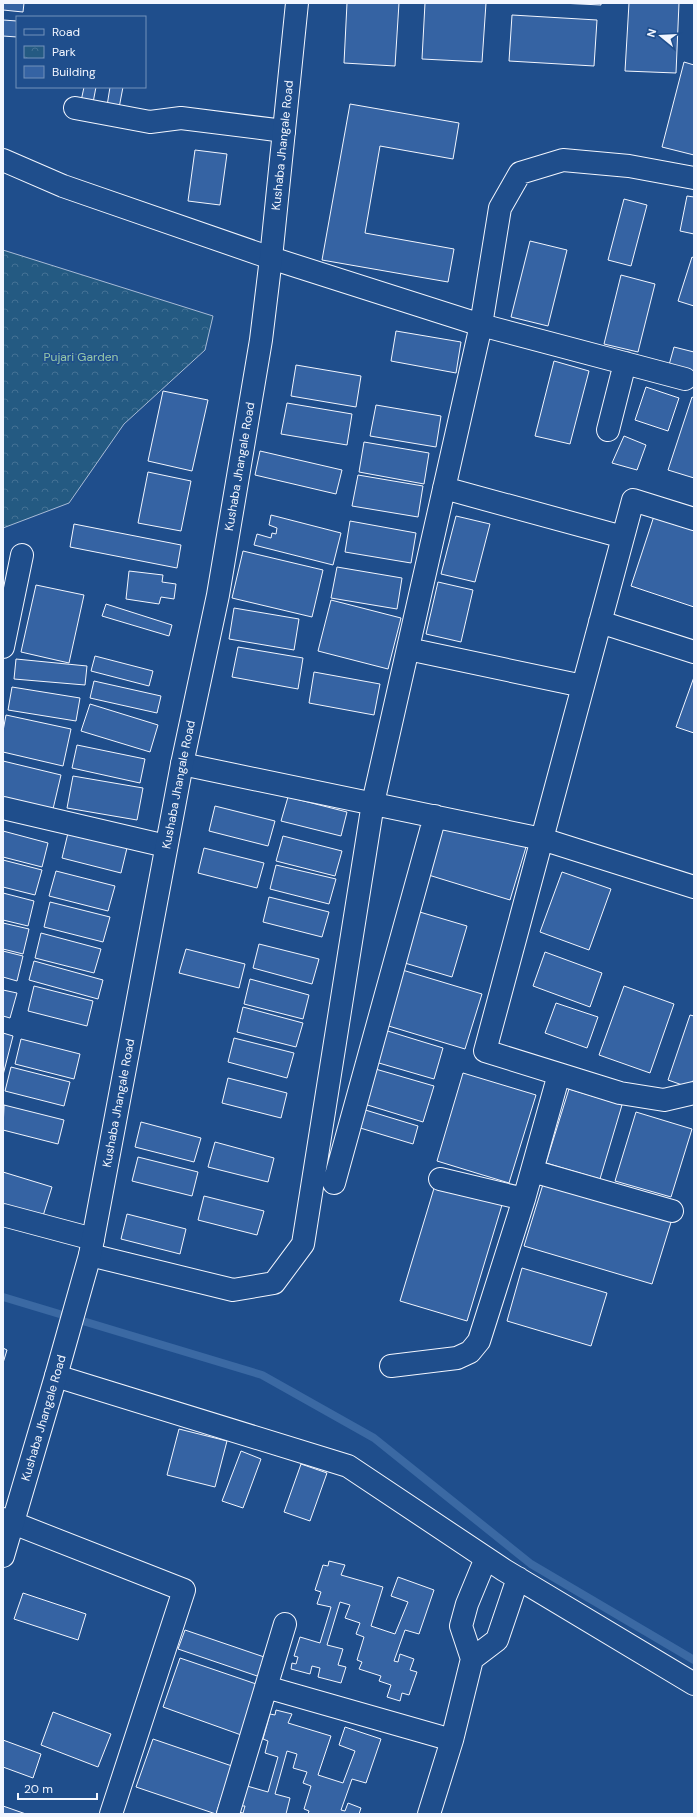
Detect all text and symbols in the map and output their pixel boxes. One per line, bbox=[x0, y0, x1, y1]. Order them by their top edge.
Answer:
legend bbox=[16, 16, 146, 88]
north arrow bbox=[641, 16, 681, 56]
text: Road bbox=[52, 24, 80, 40]
text: N bbox=[644, 27, 659, 39]
text: Park bbox=[52, 44, 76, 60]
text: Building bbox=[52, 64, 96, 80]
street label: Kushaba Jhangale Road bbox=[268, 80, 297, 211]
park label: Pujari Garden bbox=[44, 349, 119, 365]
street label: Kushaba Jhangale Road bbox=[221, 401, 258, 532]
street label: Kushaba Jhangale Road bbox=[158, 719, 199, 850]
street label: Kushaba Jhangale Road bbox=[99, 1037, 138, 1169]
street label: Kushaba Jhangale Road bbox=[18, 1353, 70, 1483]
scale bar bbox=[18, 1775, 97, 1801]
text: 20 m bbox=[24, 1781, 53, 1797]

